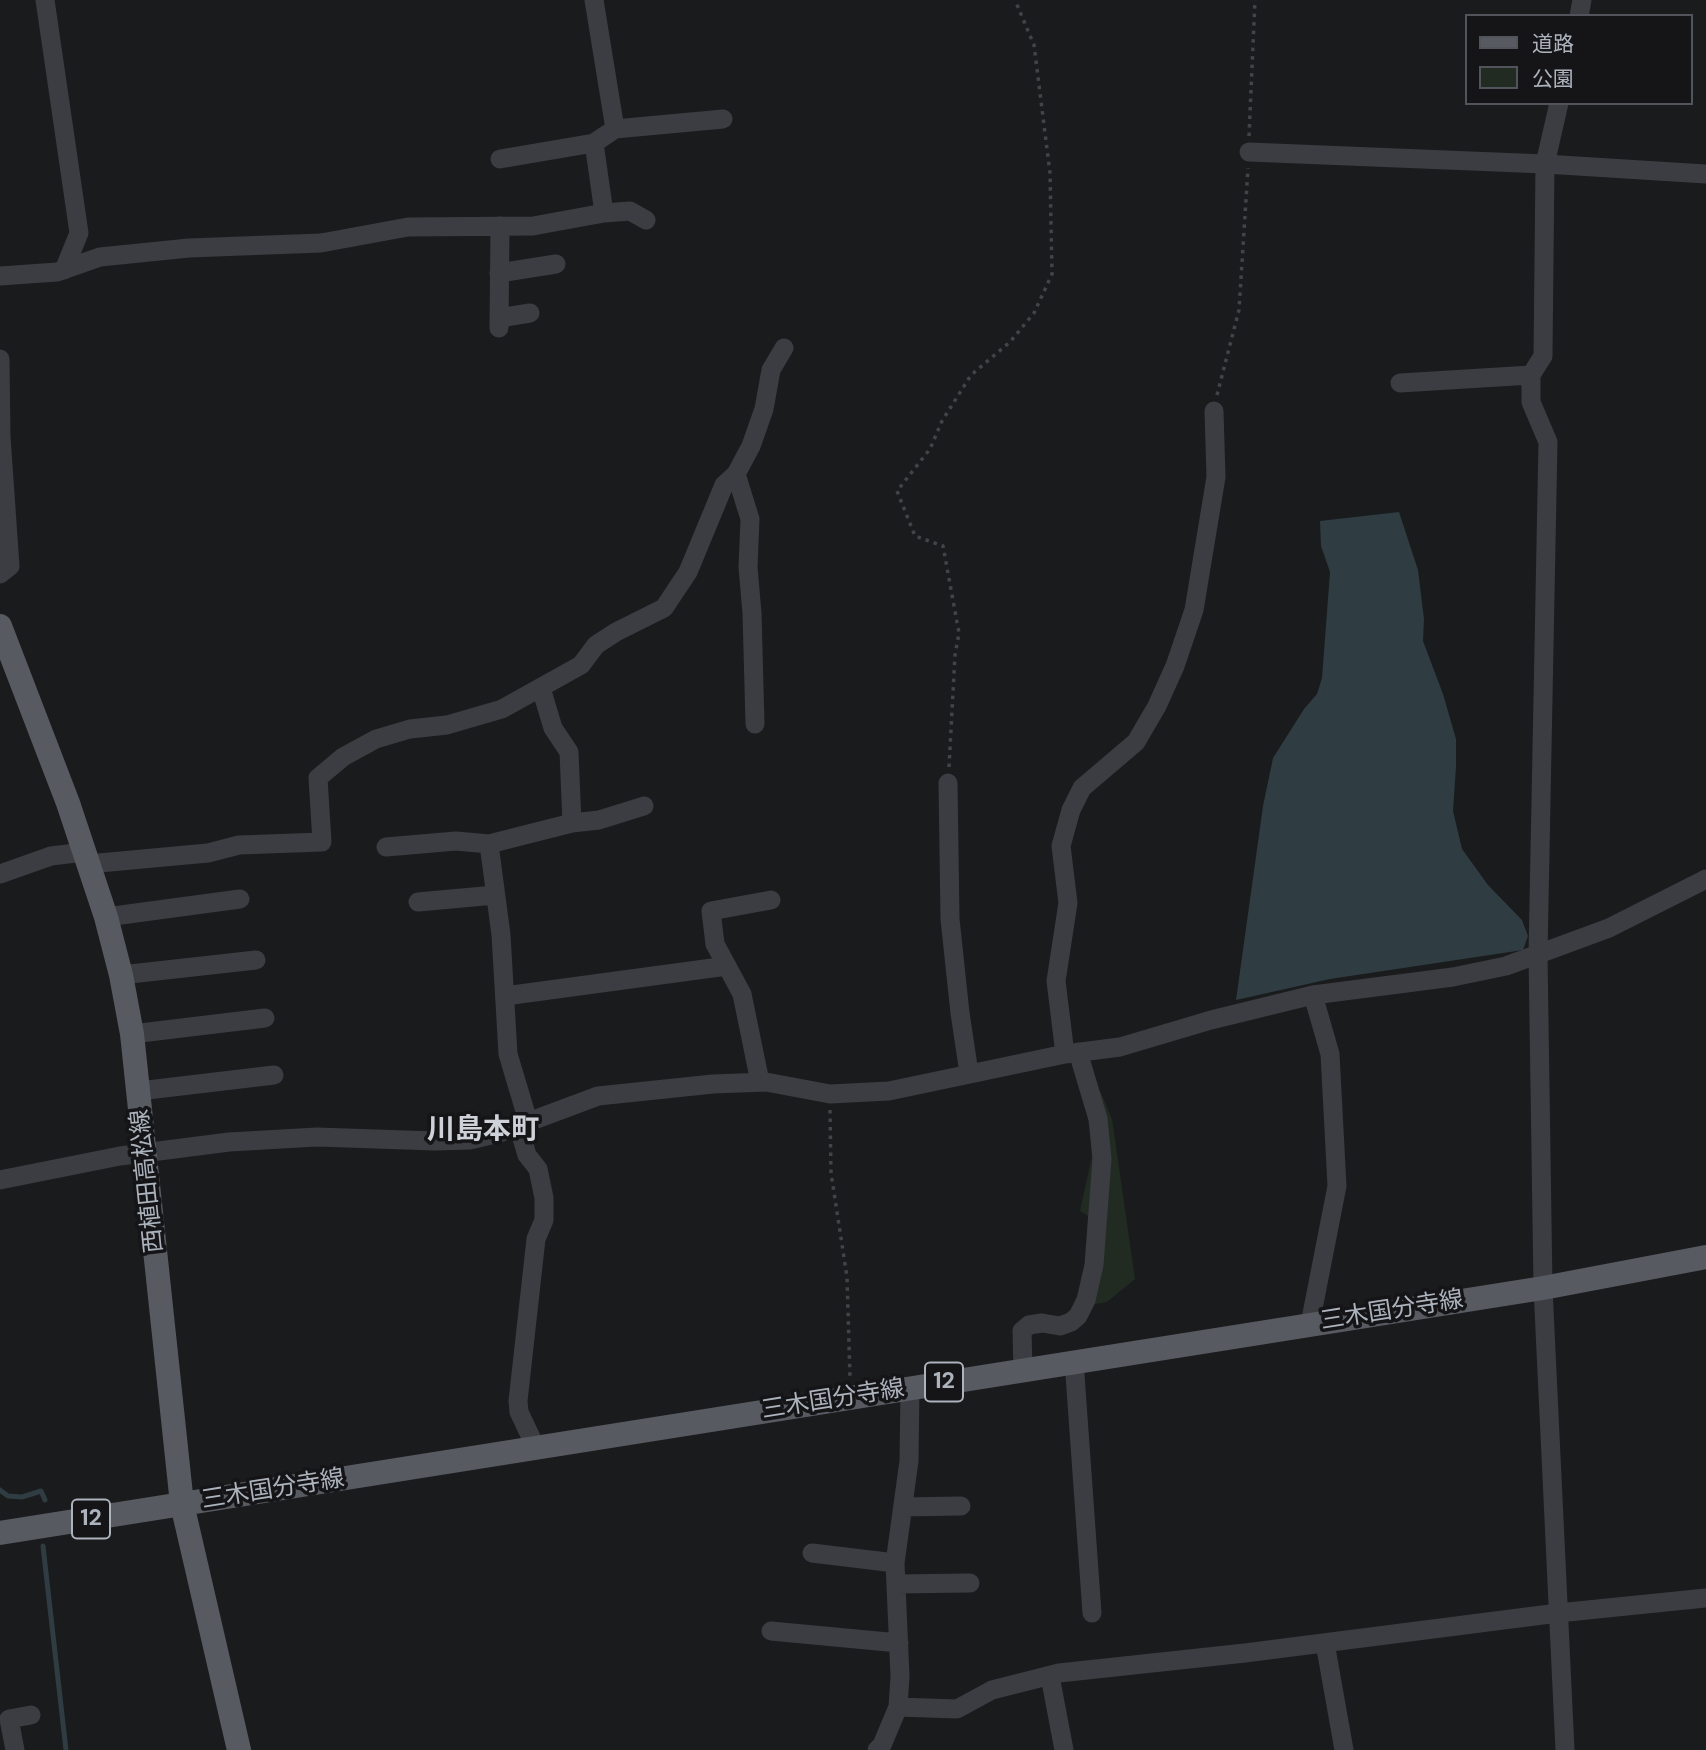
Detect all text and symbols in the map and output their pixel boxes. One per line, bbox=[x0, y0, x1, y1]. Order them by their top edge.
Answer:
legend bbox=[1464, 14, 1692, 105]
text: 道路 bbox=[1532, 30, 1574, 58]
text: 公園 bbox=[1532, 65, 1574, 93]
street label: 西植田高松線 bbox=[126, 1108, 170, 1254]
district label: 川島本町 bbox=[427, 1114, 539, 1148]
street label: 三木国分寺線 bbox=[1319, 1286, 1465, 1336]
road number: 12 bbox=[925, 1362, 963, 1401]
street label: 三木国分寺線 bbox=[760, 1375, 906, 1425]
street label: 三木国分寺線 bbox=[200, 1465, 346, 1515]
road number: 12 bbox=[72, 1500, 110, 1538]

